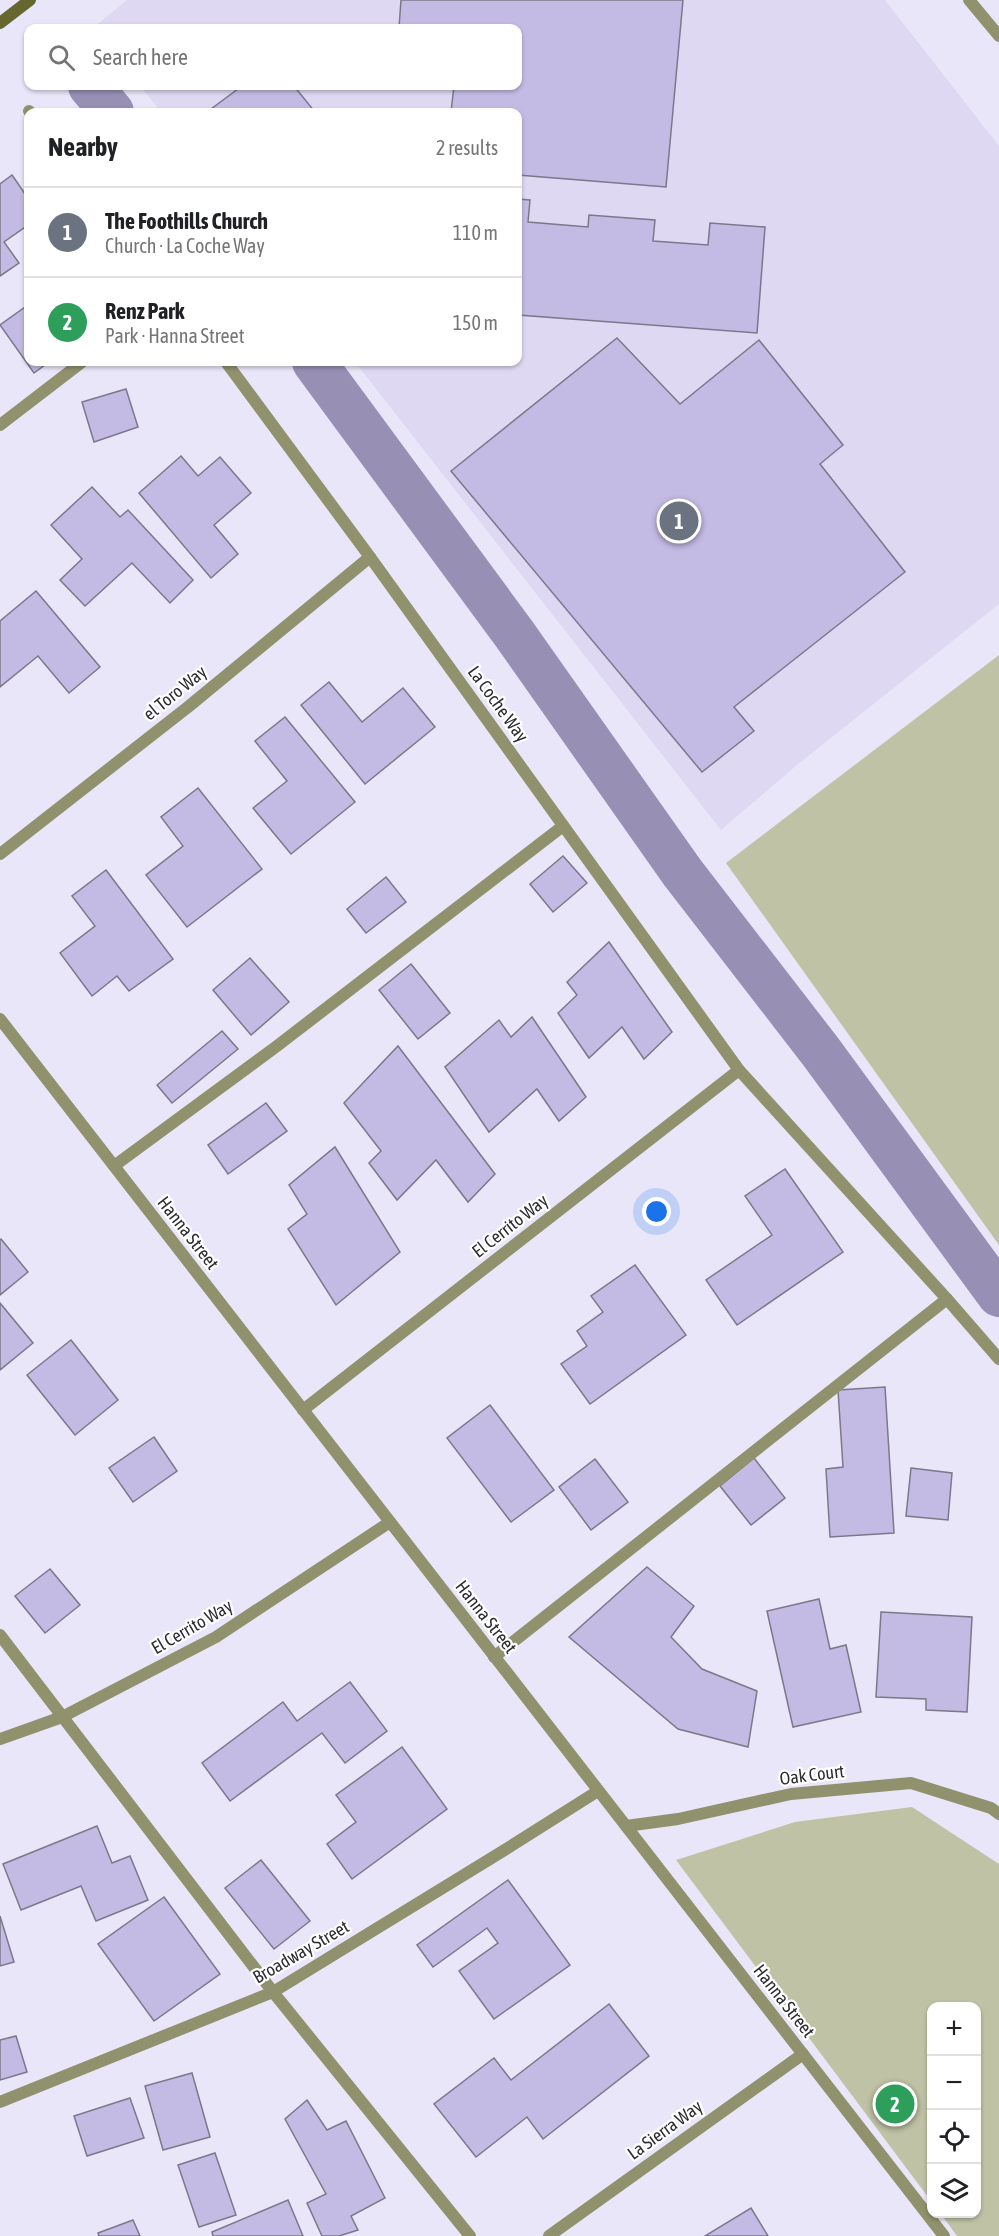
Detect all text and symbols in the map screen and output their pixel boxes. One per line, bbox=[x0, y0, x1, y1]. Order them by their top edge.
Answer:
search box bbox=[24, 24, 522, 90]
icon: search bbox=[45, 41, 78, 74]
text: Search here bbox=[93, 44, 188, 70]
text: Nearby bbox=[48, 132, 118, 162]
text: 2 results bbox=[436, 136, 498, 159]
text: The Foothills Church bbox=[105, 208, 268, 234]
text: 1 bbox=[63, 221, 72, 244]
text: 110 m bbox=[453, 221, 498, 244]
text: Church · La Coche Way bbox=[105, 234, 265, 257]
text: Renz Park bbox=[105, 298, 184, 324]
text: 2 bbox=[63, 311, 72, 334]
text: 150 m bbox=[453, 311, 498, 334]
text: Park · Hanna Street bbox=[105, 324, 244, 347]
pin: 1 bbox=[660, 498, 698, 544]
street label: el Toro Way bbox=[139, 661, 211, 724]
street label: La Coche Way bbox=[464, 662, 533, 746]
street label: El Cerrito Way bbox=[468, 1190, 552, 1262]
street label: Hanna Street bbox=[153, 1192, 223, 1273]
your location bbox=[642, 1197, 671, 1226]
street label: Hanna Street bbox=[451, 1576, 521, 1657]
street label: El Cerrito Way bbox=[147, 1595, 236, 1658]
street label: Oak Court bbox=[778, 1760, 845, 1789]
street label: Broadway Street bbox=[249, 1916, 353, 1988]
street label: Hanna Street bbox=[749, 1960, 819, 2041]
map controls bbox=[927, 2002, 981, 2218]
button: + bbox=[927, 2002, 981, 2056]
button: − bbox=[927, 2056, 981, 2110]
pin: 2 bbox=[876, 2082, 914, 2126]
street label: La Sierra Way bbox=[623, 2096, 706, 2164]
button: locate bbox=[927, 2110, 981, 2164]
button: layers bbox=[927, 2164, 981, 2218]

